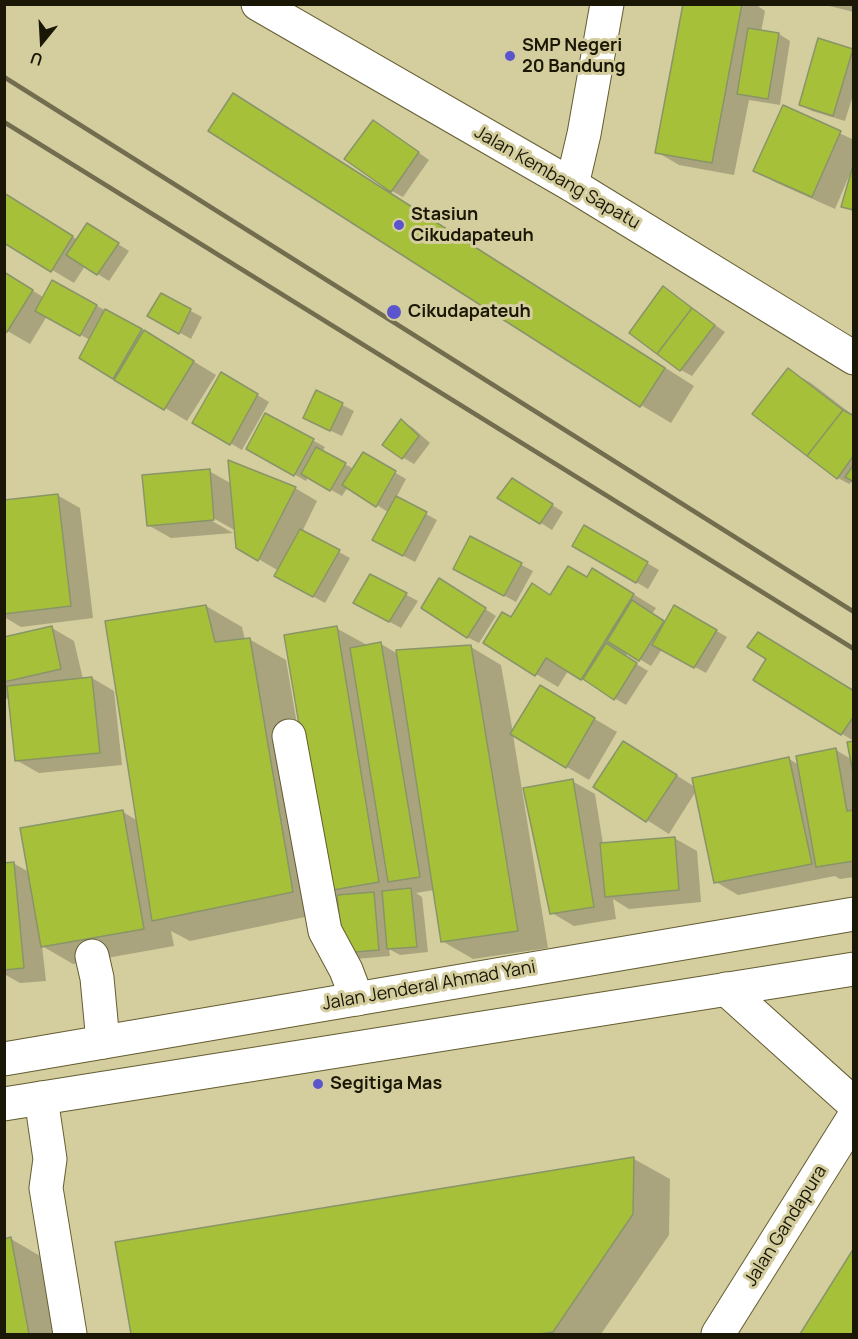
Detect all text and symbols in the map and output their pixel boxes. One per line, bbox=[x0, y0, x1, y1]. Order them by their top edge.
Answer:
north arrow bbox=[12, 12, 72, 72]
place label: SMP Negeri 20 Bandung bbox=[522, 35, 626, 78]
text: U bbox=[28, 47, 45, 71]
marker: SMP Negeri 20 Bandung bbox=[503, 49, 517, 63]
street label: Jalan Kembang Sapatu bbox=[470, 122, 644, 234]
place label: Stasiun Cikudapateuh bbox=[411, 204, 534, 246]
marker: Stasiun Cikudapateuh bbox=[392, 218, 406, 232]
place label: Cikudapateuh bbox=[408, 301, 531, 323]
marker: Cikudapateuh bbox=[385, 303, 403, 321]
street label: Jalan Jenderal Ahmad Yani bbox=[321, 957, 537, 1015]
place label: Segitiga Mas bbox=[330, 1073, 442, 1095]
marker: Segitiga Mas bbox=[311, 1077, 325, 1091]
street label: Jalan Gandapura bbox=[740, 1162, 832, 1290]

